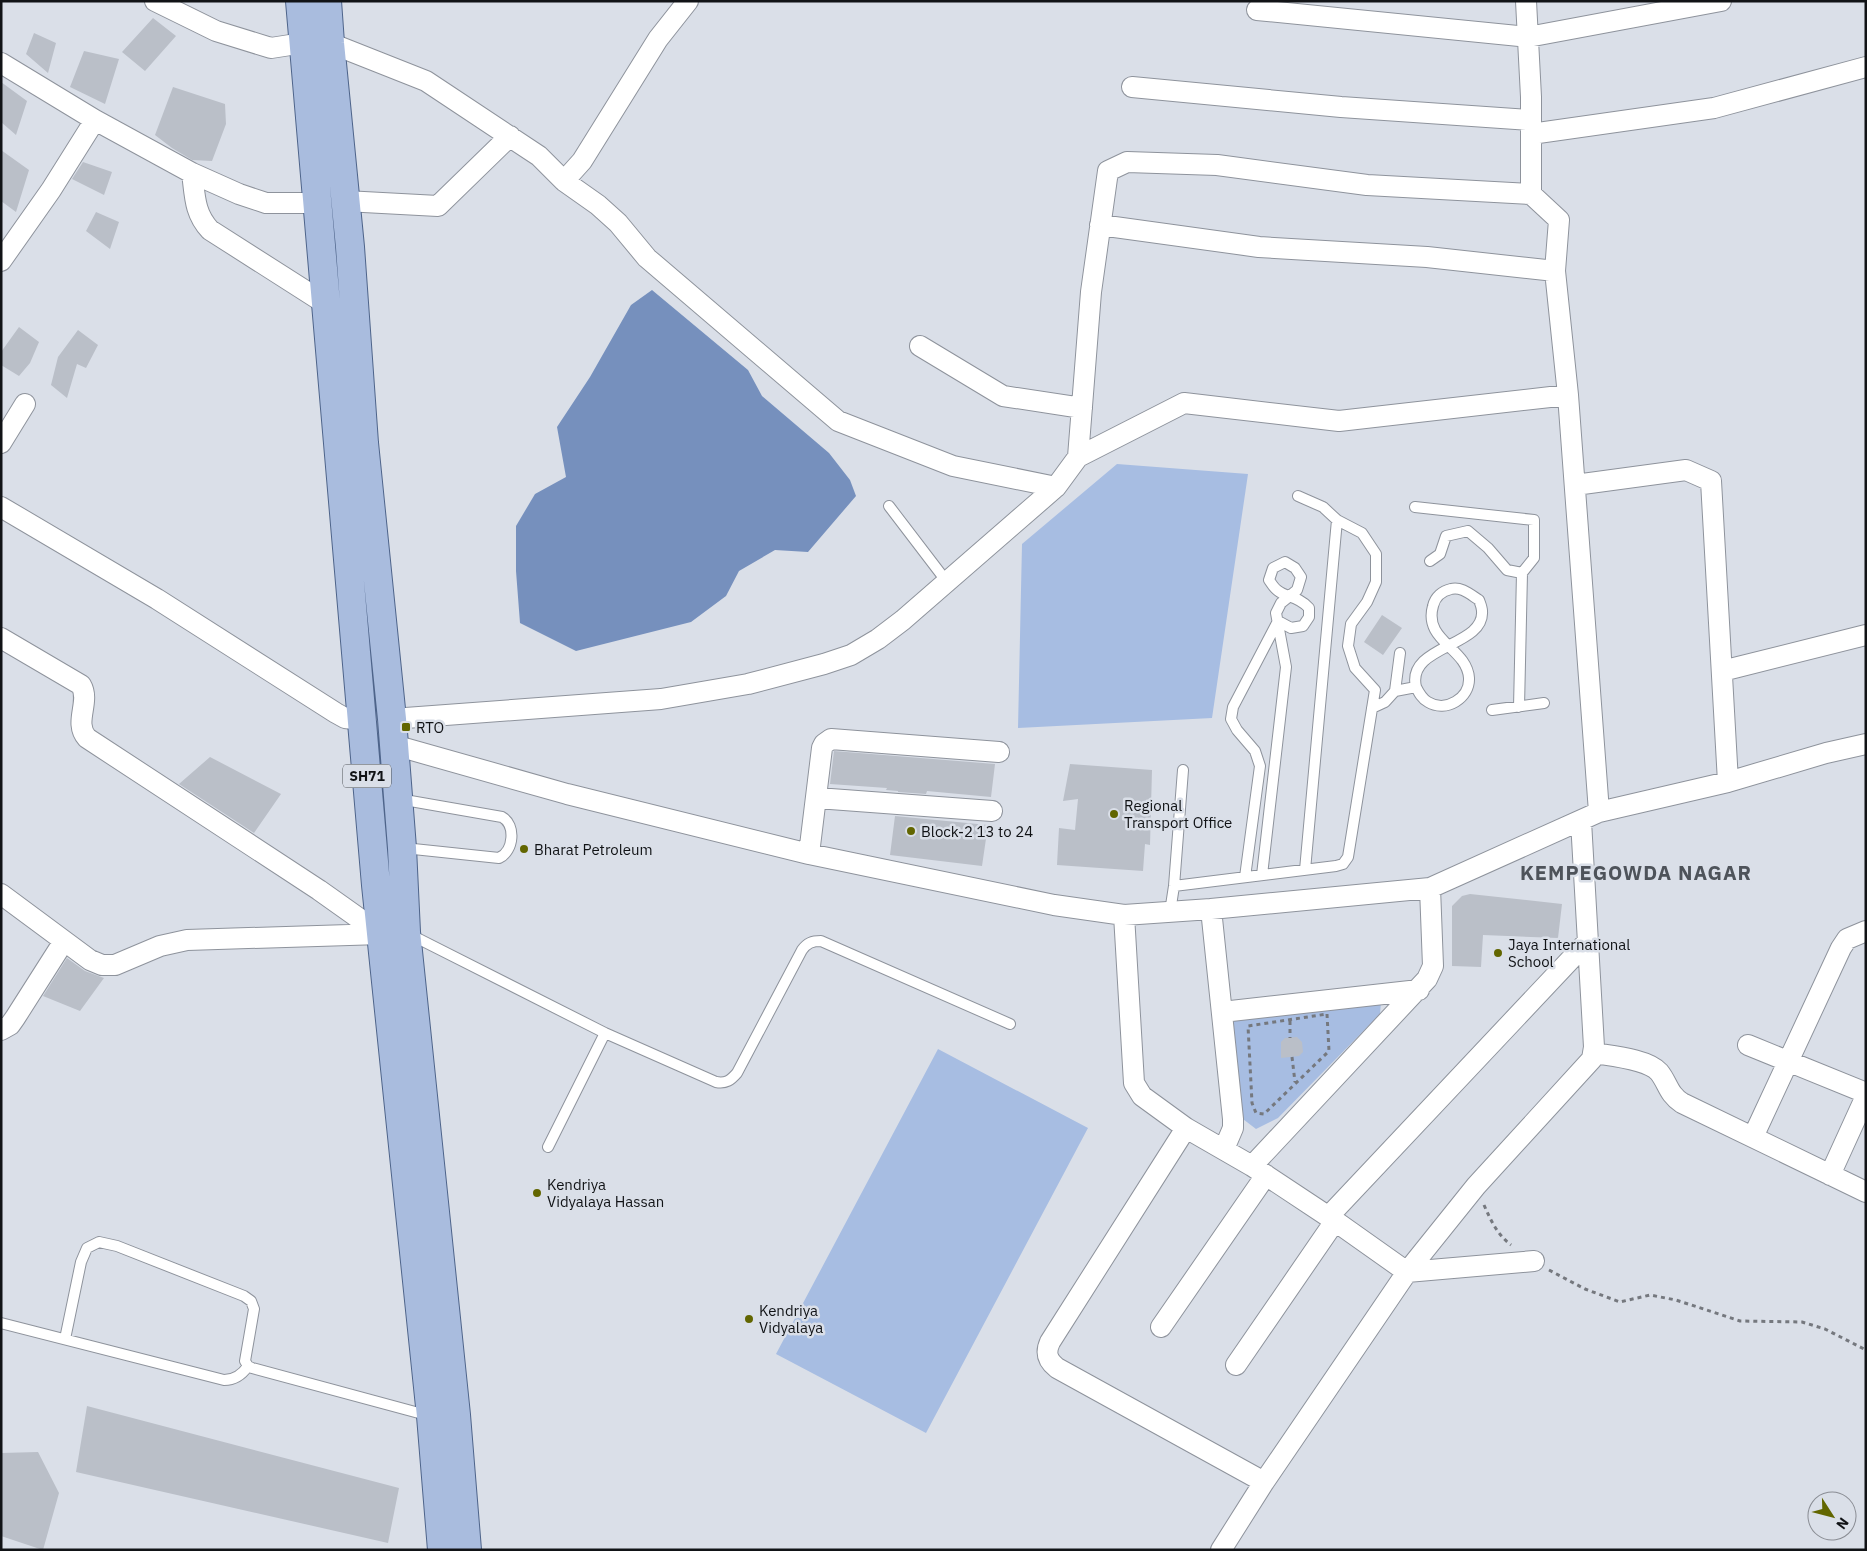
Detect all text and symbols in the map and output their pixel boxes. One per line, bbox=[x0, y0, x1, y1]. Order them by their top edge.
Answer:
place label: RTO bbox=[416, 718, 444, 737]
marker: RTO bbox=[400, 721, 412, 733]
road number: SH71 bbox=[343, 764, 391, 788]
place label: Regional Transport Office bbox=[1124, 796, 1232, 832]
marker: Regional Transport Office bbox=[1108, 808, 1120, 820]
place label: Block-2 13 to 24 bbox=[921, 822, 1033, 841]
marker: Block-2 13 to 24 bbox=[905, 825, 917, 837]
place label: Bharat Petroleum bbox=[534, 840, 653, 859]
marker: Bharat Petroleum bbox=[518, 843, 530, 855]
district label: KEMPEGOWDA NAGAR bbox=[1520, 859, 1752, 886]
place label: Jaya International School bbox=[1508, 935, 1630, 971]
marker: Jaya International School bbox=[1492, 947, 1504, 959]
place label: Kendriya Vidyalaya Hassan bbox=[547, 1175, 664, 1211]
marker: Kendriya Vidyalaya Hassan bbox=[531, 1187, 543, 1199]
place label: Kendriya Vidyalaya bbox=[759, 1301, 823, 1337]
marker: Kendriya Vidyalaya bbox=[743, 1313, 755, 1325]
north arrow bbox=[1807, 1491, 1857, 1541]
text: N bbox=[1832, 1514, 1853, 1533]

